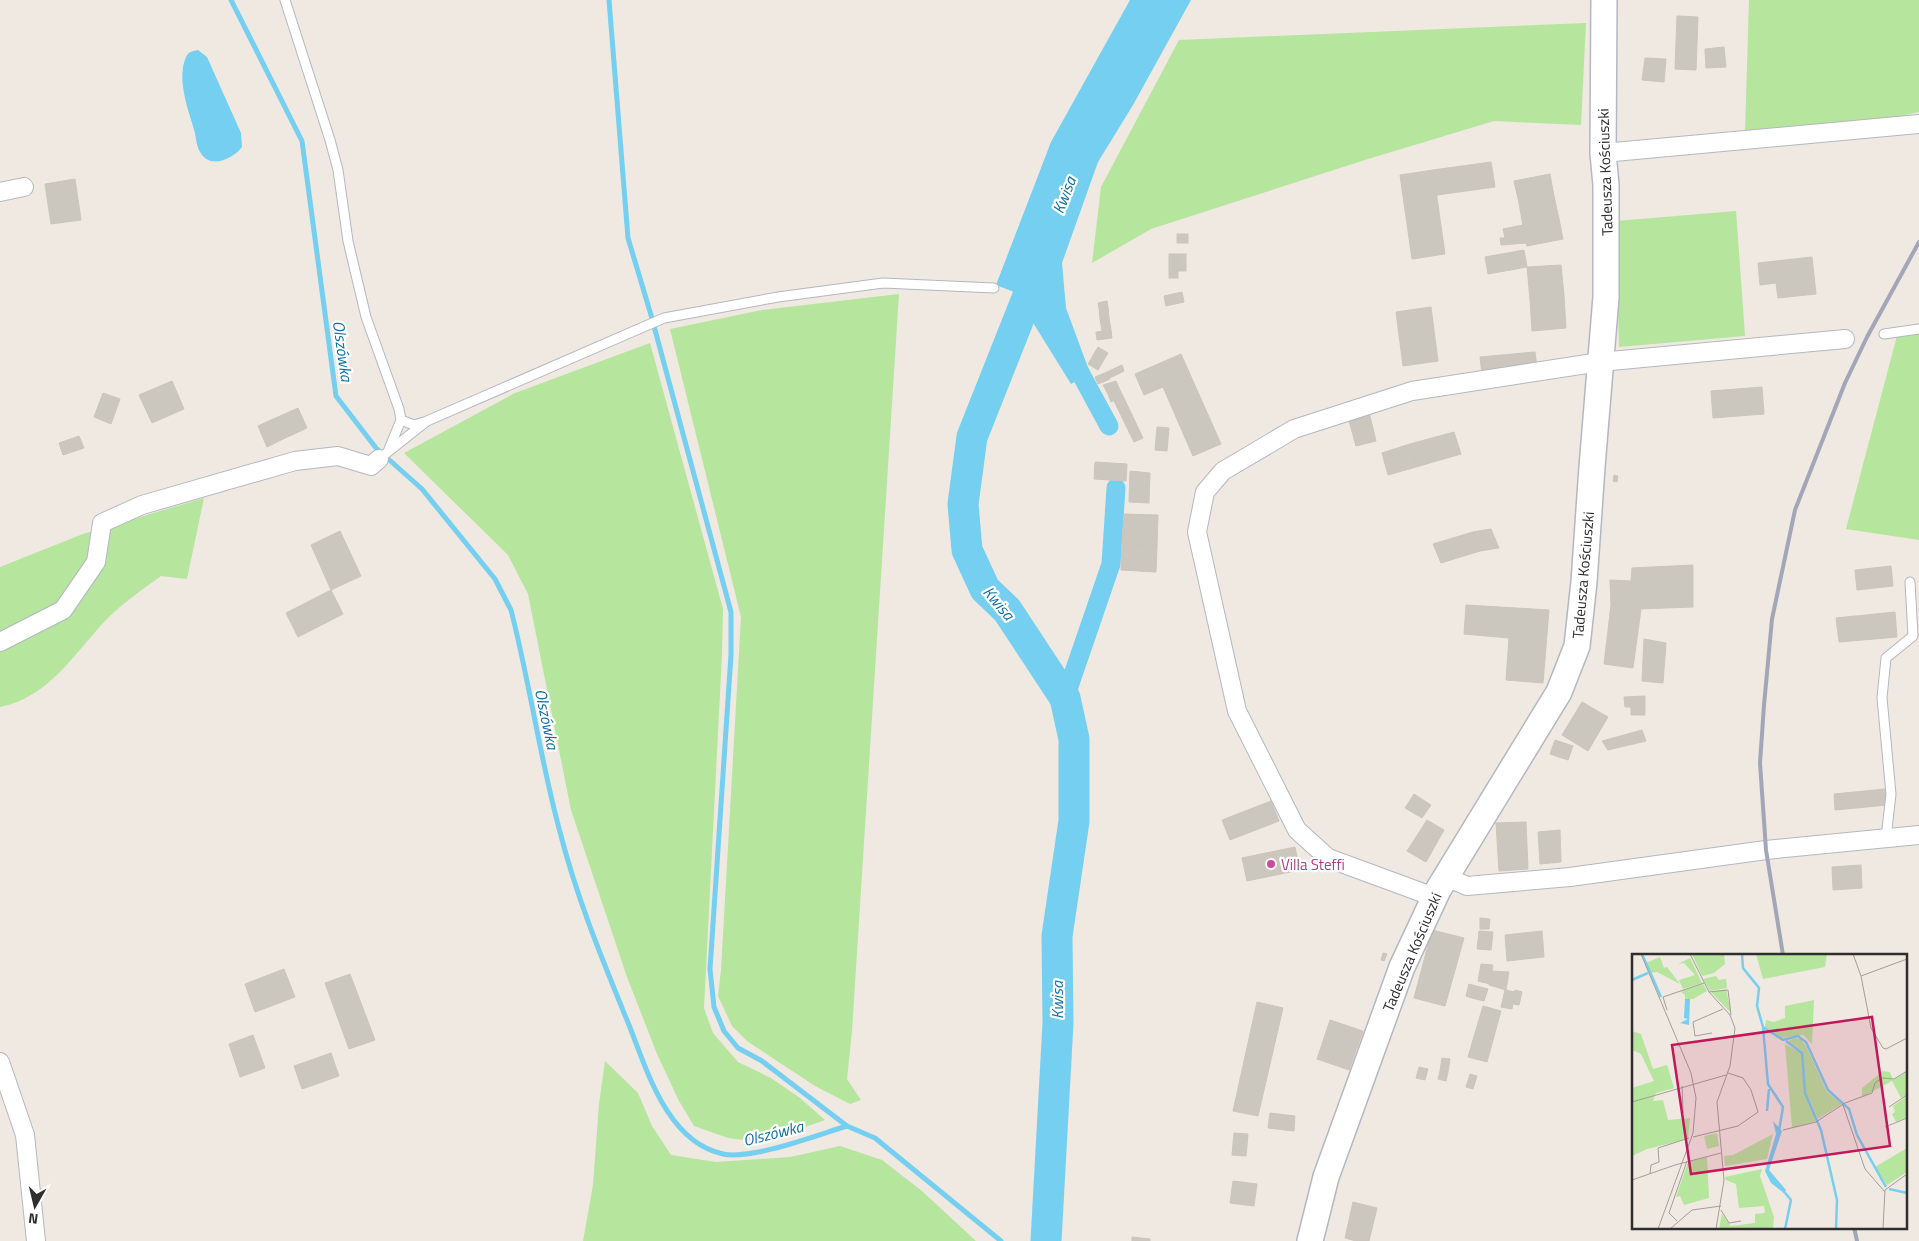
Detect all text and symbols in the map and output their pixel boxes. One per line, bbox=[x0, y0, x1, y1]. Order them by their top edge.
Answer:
street label: Tadeusza Kościuszki bbox=[1591, 108, 1619, 236]
water label: Kwisa bbox=[1046, 172, 1082, 217]
water label: Olszówka bbox=[327, 319, 359, 384]
street label: Tadeusza Kościuszki bbox=[1566, 511, 1600, 639]
water label: Kwisa bbox=[978, 581, 1021, 626]
water label: Olszówka bbox=[529, 687, 565, 752]
place label: Villa Steffi bbox=[1281, 853, 1345, 876]
marker: Villa Steffi bbox=[1265, 858, 1277, 870]
street label: Tadeusza Kościuszki bbox=[1377, 889, 1447, 1015]
inset map bbox=[1632, 954, 1906, 1228]
water label: Kwisa bbox=[1045, 980, 1069, 1019]
water label: Olszówka bbox=[740, 1114, 807, 1152]
north arrow bbox=[10, 1181, 60, 1231]
text: N bbox=[27, 1208, 39, 1230]

